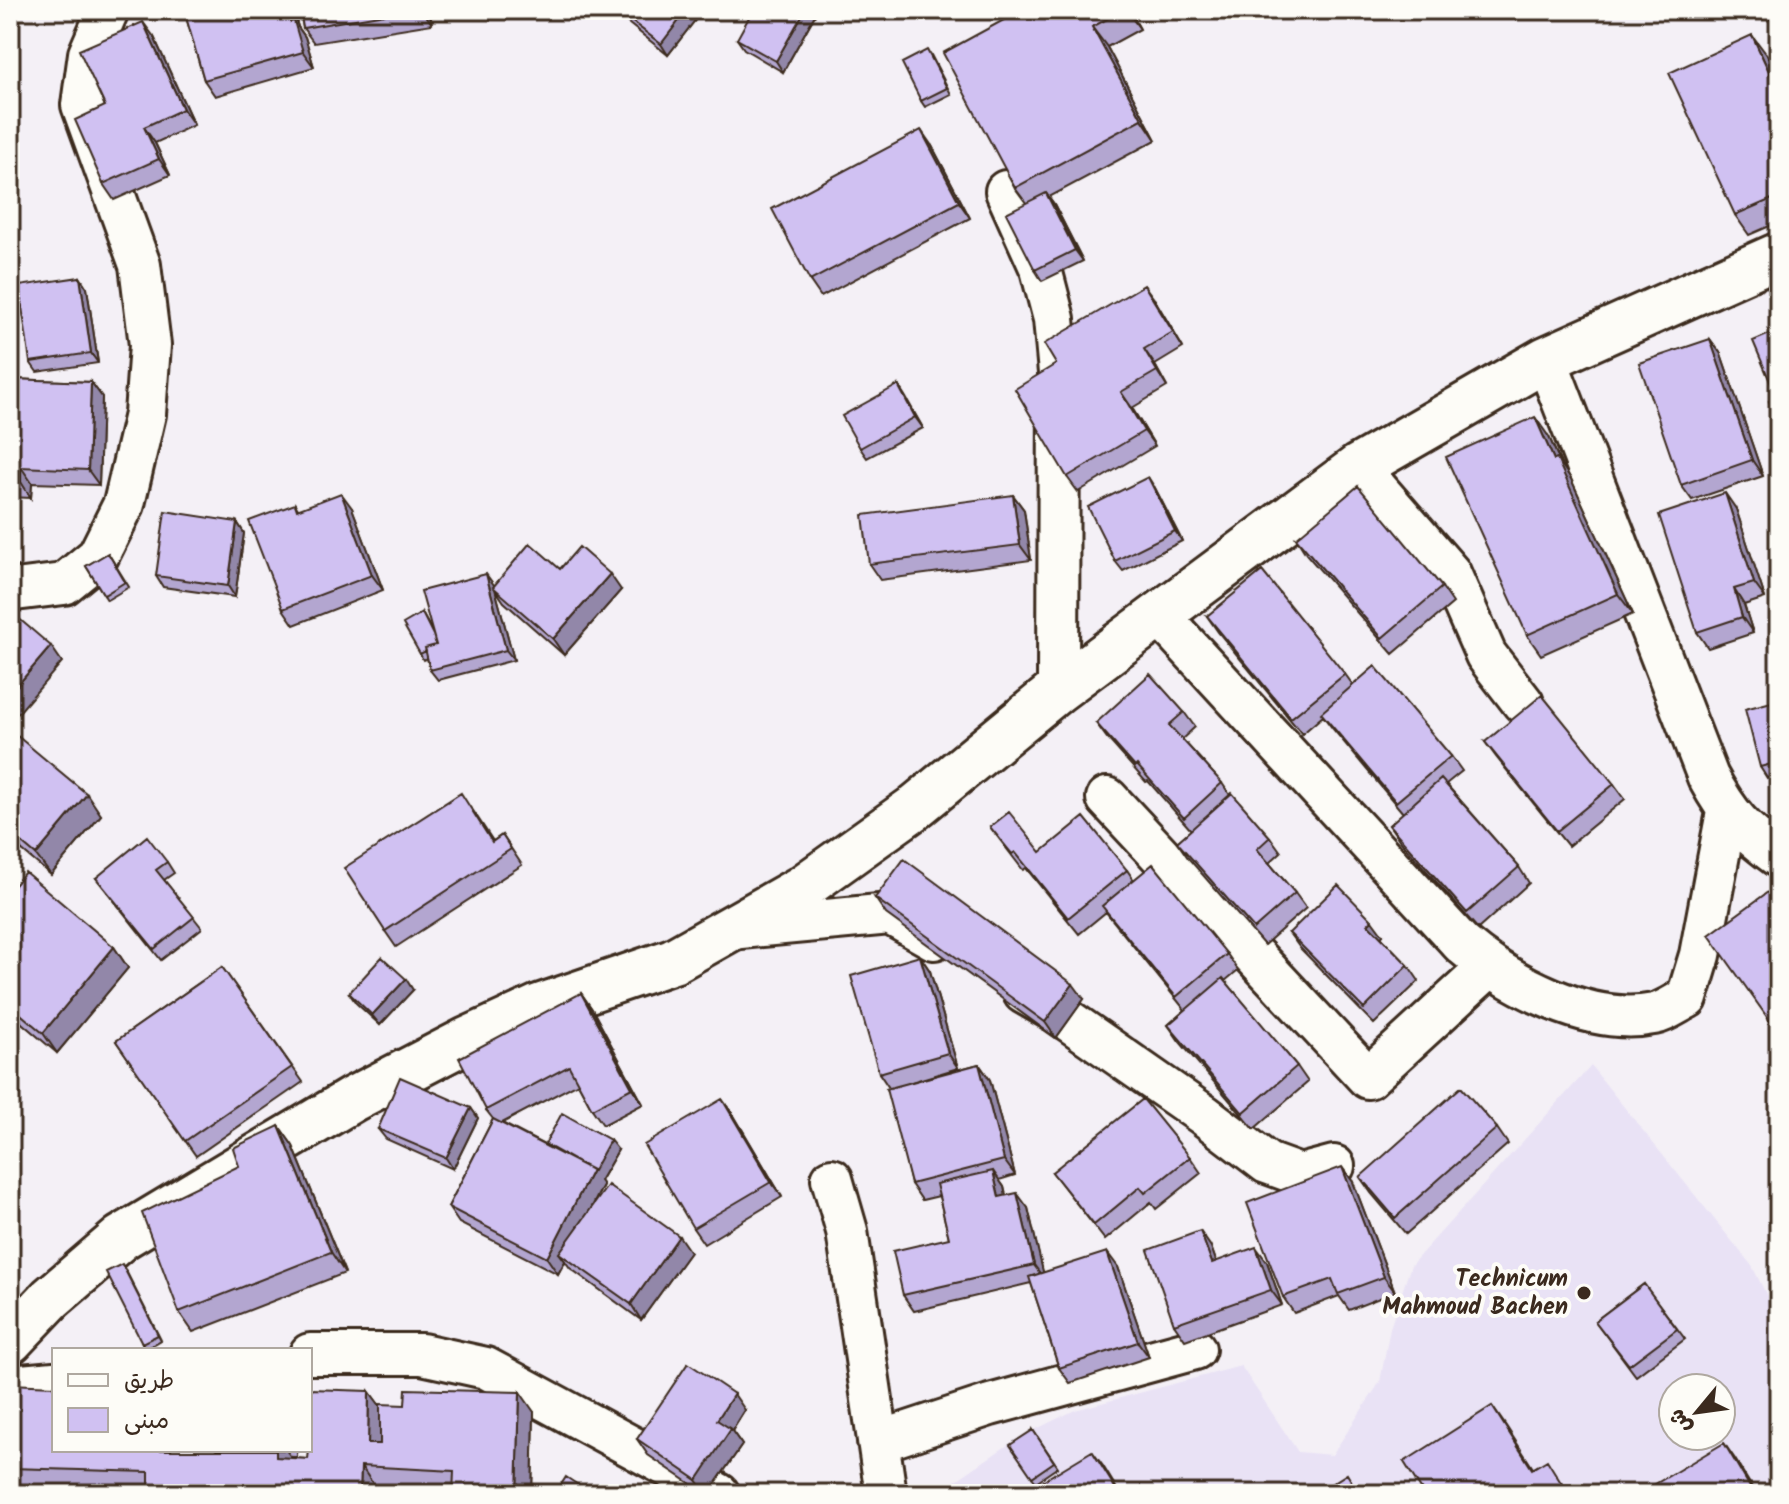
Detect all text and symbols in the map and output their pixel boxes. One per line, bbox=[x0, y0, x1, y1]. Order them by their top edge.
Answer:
place label: Technicum Mahmoud Bachen bbox=[1382, 1260, 1568, 1327]
marker: Technicum Mahmoud Bachen bbox=[1575, 1284, 1593, 1302]
legend bbox=[52, 1348, 312, 1452]
text: طريق bbox=[124, 1362, 174, 1401]
north arrow bbox=[1657, 1372, 1737, 1452]
text: ش bbox=[1661, 1401, 1703, 1440]
text: مبنى bbox=[124, 1402, 169, 1441]

